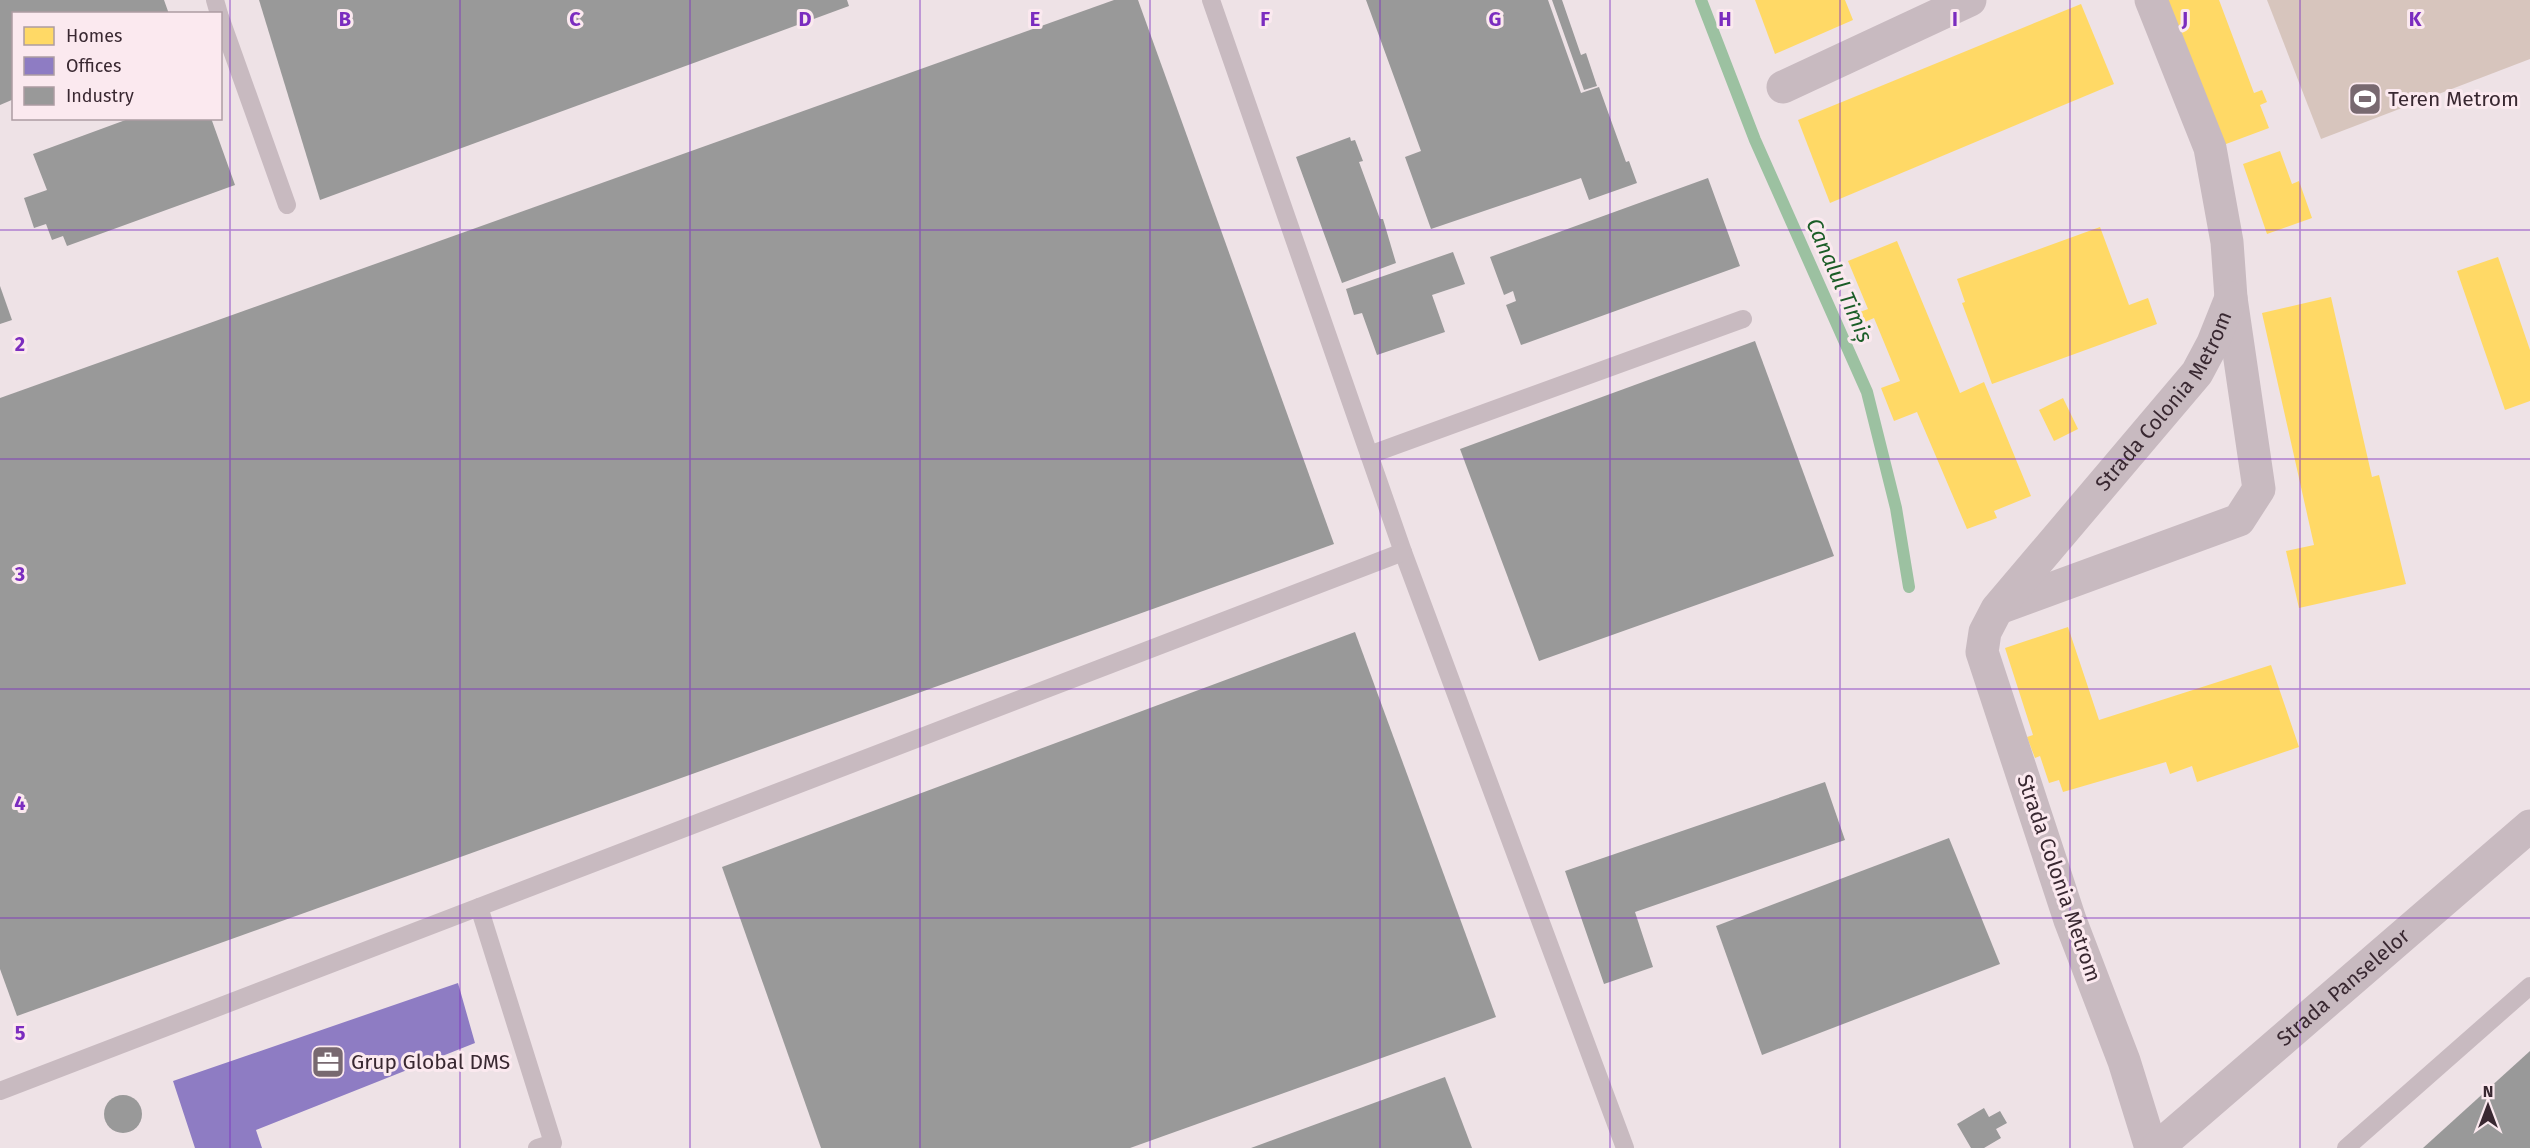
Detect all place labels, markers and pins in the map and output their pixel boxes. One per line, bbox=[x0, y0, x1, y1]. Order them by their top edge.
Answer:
sports icon: Teren Metrom bbox=[2347, 81, 2383, 117]
place label: Teren Metrom bbox=[2388, 86, 2519, 112]
office icon: Grup Global DMS bbox=[310, 1044, 346, 1080]
place label: Grup Global DMS bbox=[351, 1049, 510, 1075]

